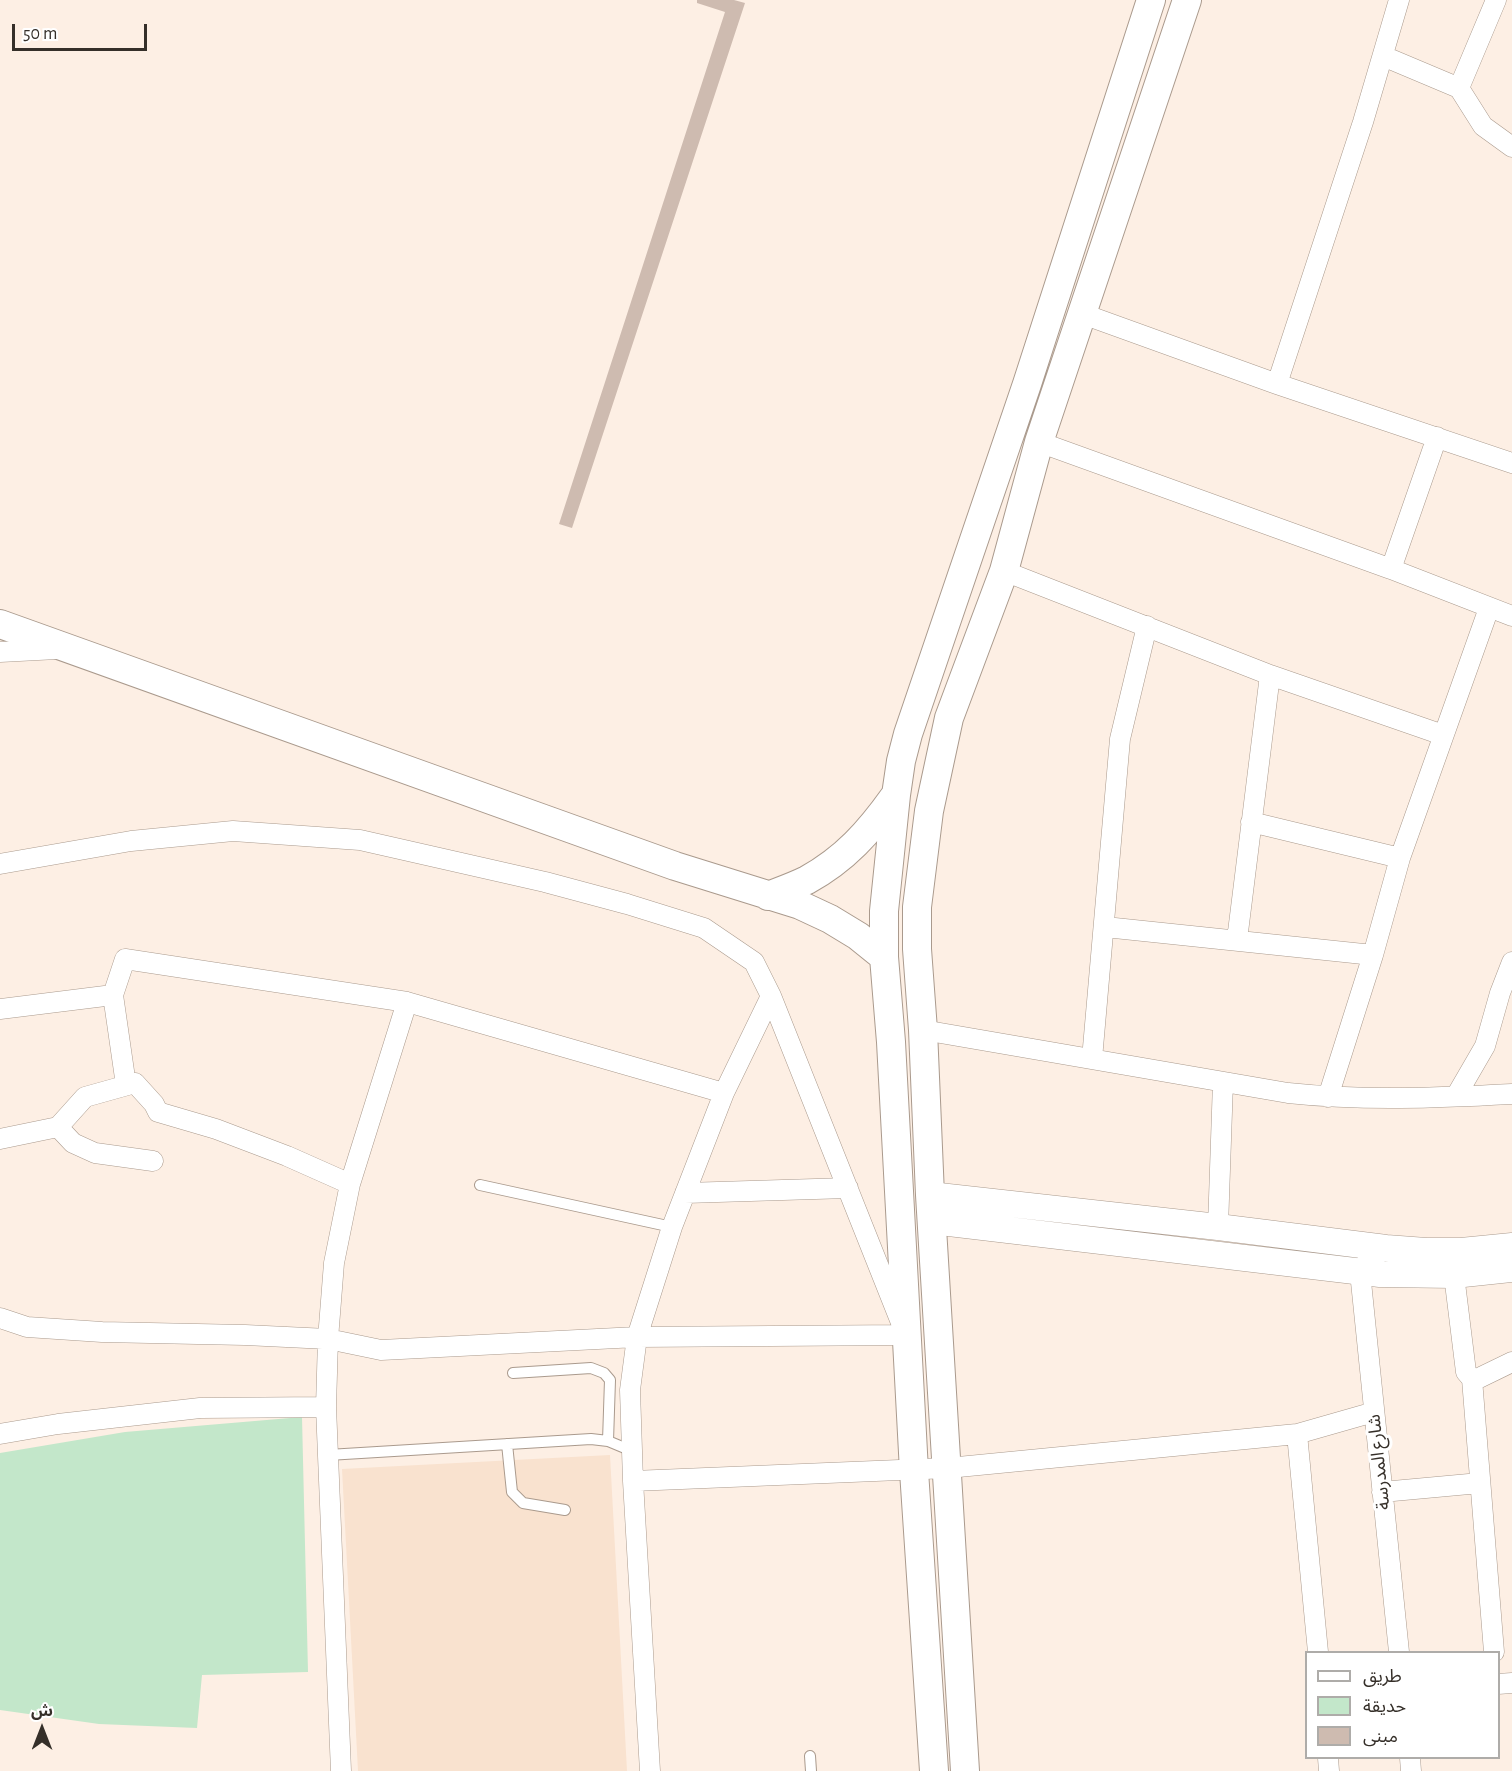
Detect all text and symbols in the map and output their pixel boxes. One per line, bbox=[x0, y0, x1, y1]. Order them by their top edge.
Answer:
scale bar bbox=[15, 12, 150, 50]
text: 50 m bbox=[23, 25, 57, 43]
street label: شارع المدرسة bbox=[1363, 1413, 1395, 1511]
legend bbox=[1305, 1651, 1500, 1759]
text: طريق bbox=[1363, 1668, 1402, 1686]
text: حديقة bbox=[1363, 1698, 1406, 1716]
north arrow bbox=[12, 1699, 72, 1759]
text: ش bbox=[31, 1703, 53, 1719]
text: مبنى bbox=[1363, 1728, 1398, 1746]

